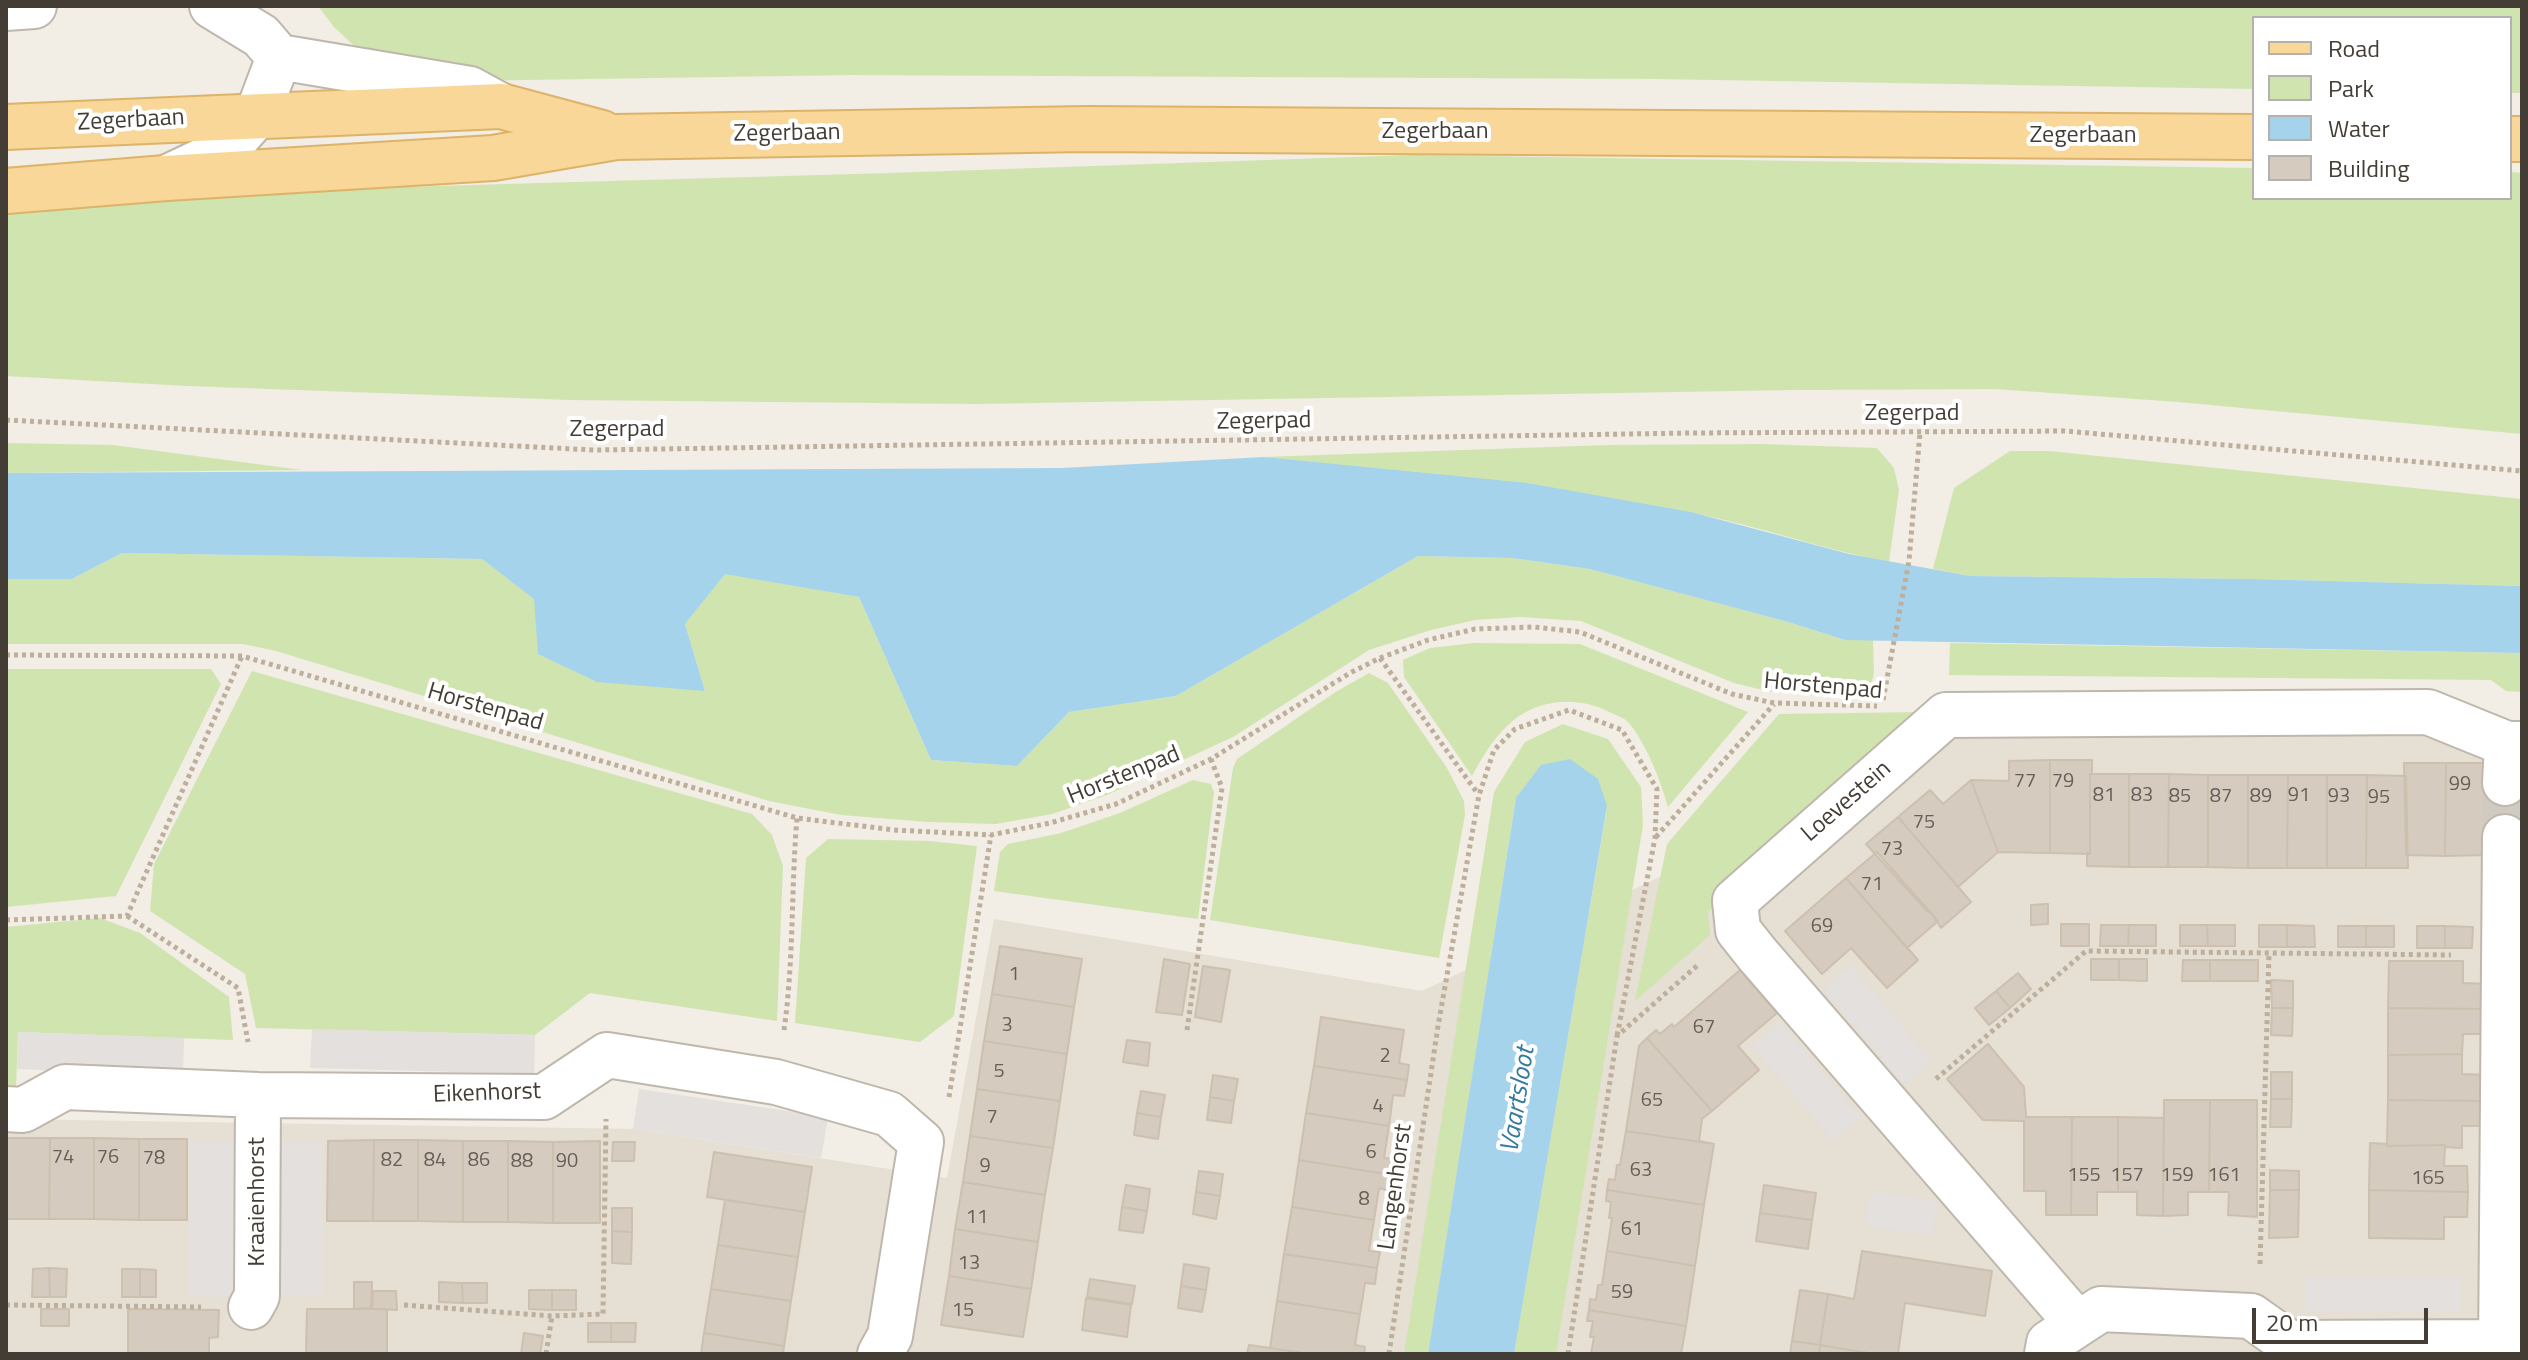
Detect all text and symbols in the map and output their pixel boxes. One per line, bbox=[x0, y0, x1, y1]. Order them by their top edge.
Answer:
legend bbox=[2252, 16, 2512, 200]
text: Road bbox=[2328, 30, 2380, 66]
text: Park bbox=[2328, 70, 2374, 106]
street label: Zegerbaan bbox=[77, 104, 185, 138]
text: Water bbox=[2328, 110, 2390, 146]
street label: Zegerbaan bbox=[1381, 118, 1489, 146]
street label: Zegerbaan bbox=[733, 119, 841, 149]
street label: Zegerbaan bbox=[2029, 122, 2137, 150]
text: Building bbox=[2328, 150, 2410, 186]
street label: Zegerpad bbox=[1865, 400, 1959, 428]
street label: Zegerpad bbox=[1216, 407, 1312, 437]
street label: Zegerpad bbox=[570, 416, 664, 444]
street label: Horstenpad bbox=[1762, 667, 1884, 707]
street label: Horstenpad bbox=[424, 678, 546, 738]
street label: Horstenpad bbox=[1063, 740, 1185, 812]
street label: Loevestein bbox=[1796, 755, 1898, 849]
house number: 77 bbox=[2014, 770, 2036, 794]
house number: 79 bbox=[2052, 770, 2074, 794]
house number: 99 bbox=[2449, 773, 2471, 797]
house number: 81 bbox=[2093, 784, 2115, 808]
house number: 83 bbox=[2131, 784, 2153, 808]
house number: 91 bbox=[2288, 784, 2310, 808]
house number: 85 bbox=[2169, 785, 2191, 809]
house number: 87 bbox=[2210, 785, 2232, 809]
house number: 89 bbox=[2250, 785, 2272, 809]
house number: 93 bbox=[2328, 785, 2350, 809]
house number: 95 bbox=[2368, 786, 2390, 810]
house number: 75 bbox=[1913, 811, 1935, 835]
house number: 73 bbox=[1881, 838, 1903, 862]
house number: 71 bbox=[1861, 873, 1883, 897]
house number: 69 bbox=[1811, 915, 1833, 939]
house number: 1 bbox=[1008, 963, 1020, 987]
house number: 3 bbox=[1001, 1014, 1013, 1038]
house number: 67 bbox=[1693, 1016, 1715, 1040]
house number: 2 bbox=[1379, 1045, 1391, 1069]
water label: Vaartsloot bbox=[1495, 1045, 1543, 1155]
house number: 5 bbox=[993, 1060, 1005, 1084]
street label: Eikenhorst bbox=[432, 1078, 542, 1110]
house number: 65 bbox=[1641, 1089, 1663, 1113]
house number: 4 bbox=[1372, 1095, 1384, 1119]
house number: 7 bbox=[986, 1106, 998, 1130]
street label: Langenhorst bbox=[1373, 1122, 1419, 1252]
street label: Kraaienhorst bbox=[244, 1137, 272, 1267]
house number: 6 bbox=[1365, 1141, 1377, 1165]
house number: 74 bbox=[52, 1146, 74, 1170]
house number: 76 bbox=[97, 1146, 119, 1170]
house number: 78 bbox=[143, 1147, 165, 1171]
house number: 82 bbox=[381, 1149, 403, 1173]
house number: 84 bbox=[424, 1149, 446, 1173]
house number: 86 bbox=[468, 1149, 490, 1173]
house number: 88 bbox=[511, 1150, 533, 1174]
house number: 90 bbox=[556, 1150, 578, 1174]
house number: 9 bbox=[979, 1155, 991, 1179]
house number: 63 bbox=[1630, 1159, 1652, 1183]
house number: 155 bbox=[2067, 1164, 2101, 1188]
house number: 157 bbox=[2110, 1164, 2144, 1188]
house number: 159 bbox=[2160, 1164, 2194, 1188]
house number: 161 bbox=[2207, 1164, 2241, 1188]
house number: 165 bbox=[2411, 1167, 2445, 1191]
house number: 8 bbox=[1358, 1188, 1370, 1212]
house number: 11 bbox=[966, 1206, 988, 1230]
house number: 61 bbox=[1621, 1218, 1643, 1242]
house number: 13 bbox=[958, 1252, 980, 1276]
house number: 59 bbox=[1611, 1281, 1633, 1305]
scale bar bbox=[2256, 1292, 2432, 1342]
house number: 15 bbox=[952, 1299, 974, 1323]
text: 20 m bbox=[2266, 1304, 2318, 1340]

